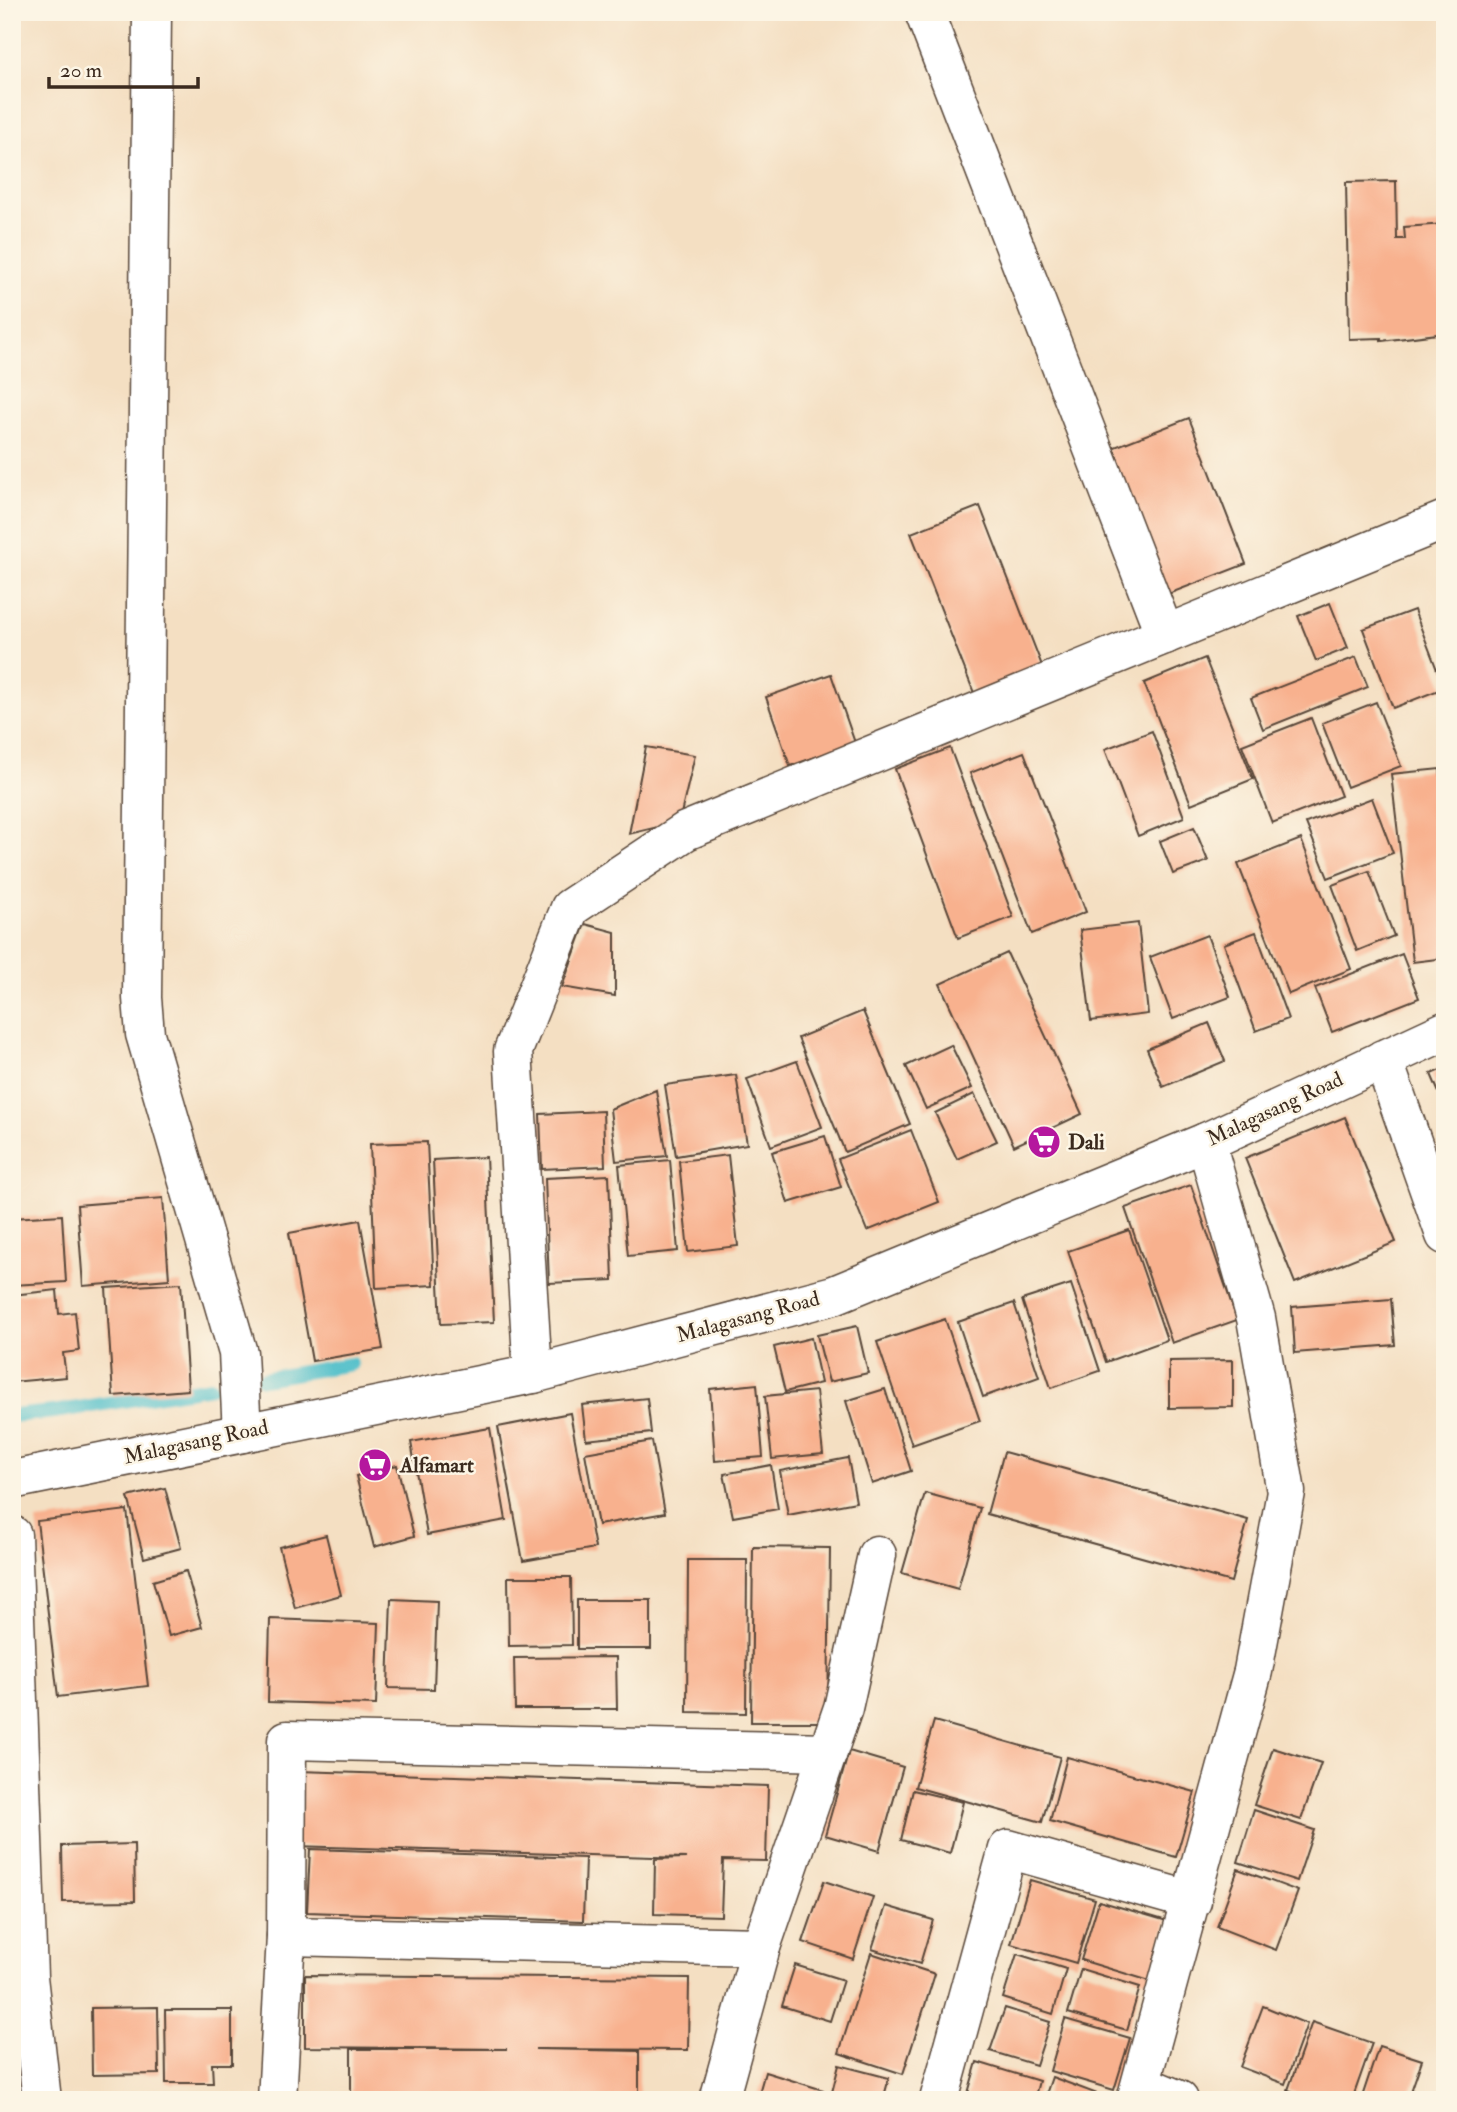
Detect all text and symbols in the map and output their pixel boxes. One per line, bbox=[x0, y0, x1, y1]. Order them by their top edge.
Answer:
scale bar bbox=[49, 46, 198, 90]
text: 20 m bbox=[60, 57, 102, 84]
street label: Malagasang Road bbox=[1203, 1065, 1348, 1152]
supermarket icon: Dali bbox=[1025, 1123, 1063, 1161]
place label: Dali bbox=[1068, 1129, 1105, 1156]
street label: Malagasang Road bbox=[673, 1285, 823, 1349]
street label: Malagasang Road bbox=[121, 1413, 271, 1470]
supermarket icon: Alfamart bbox=[356, 1446, 394, 1484]
place label: Alfamart bbox=[399, 1452, 474, 1479]

